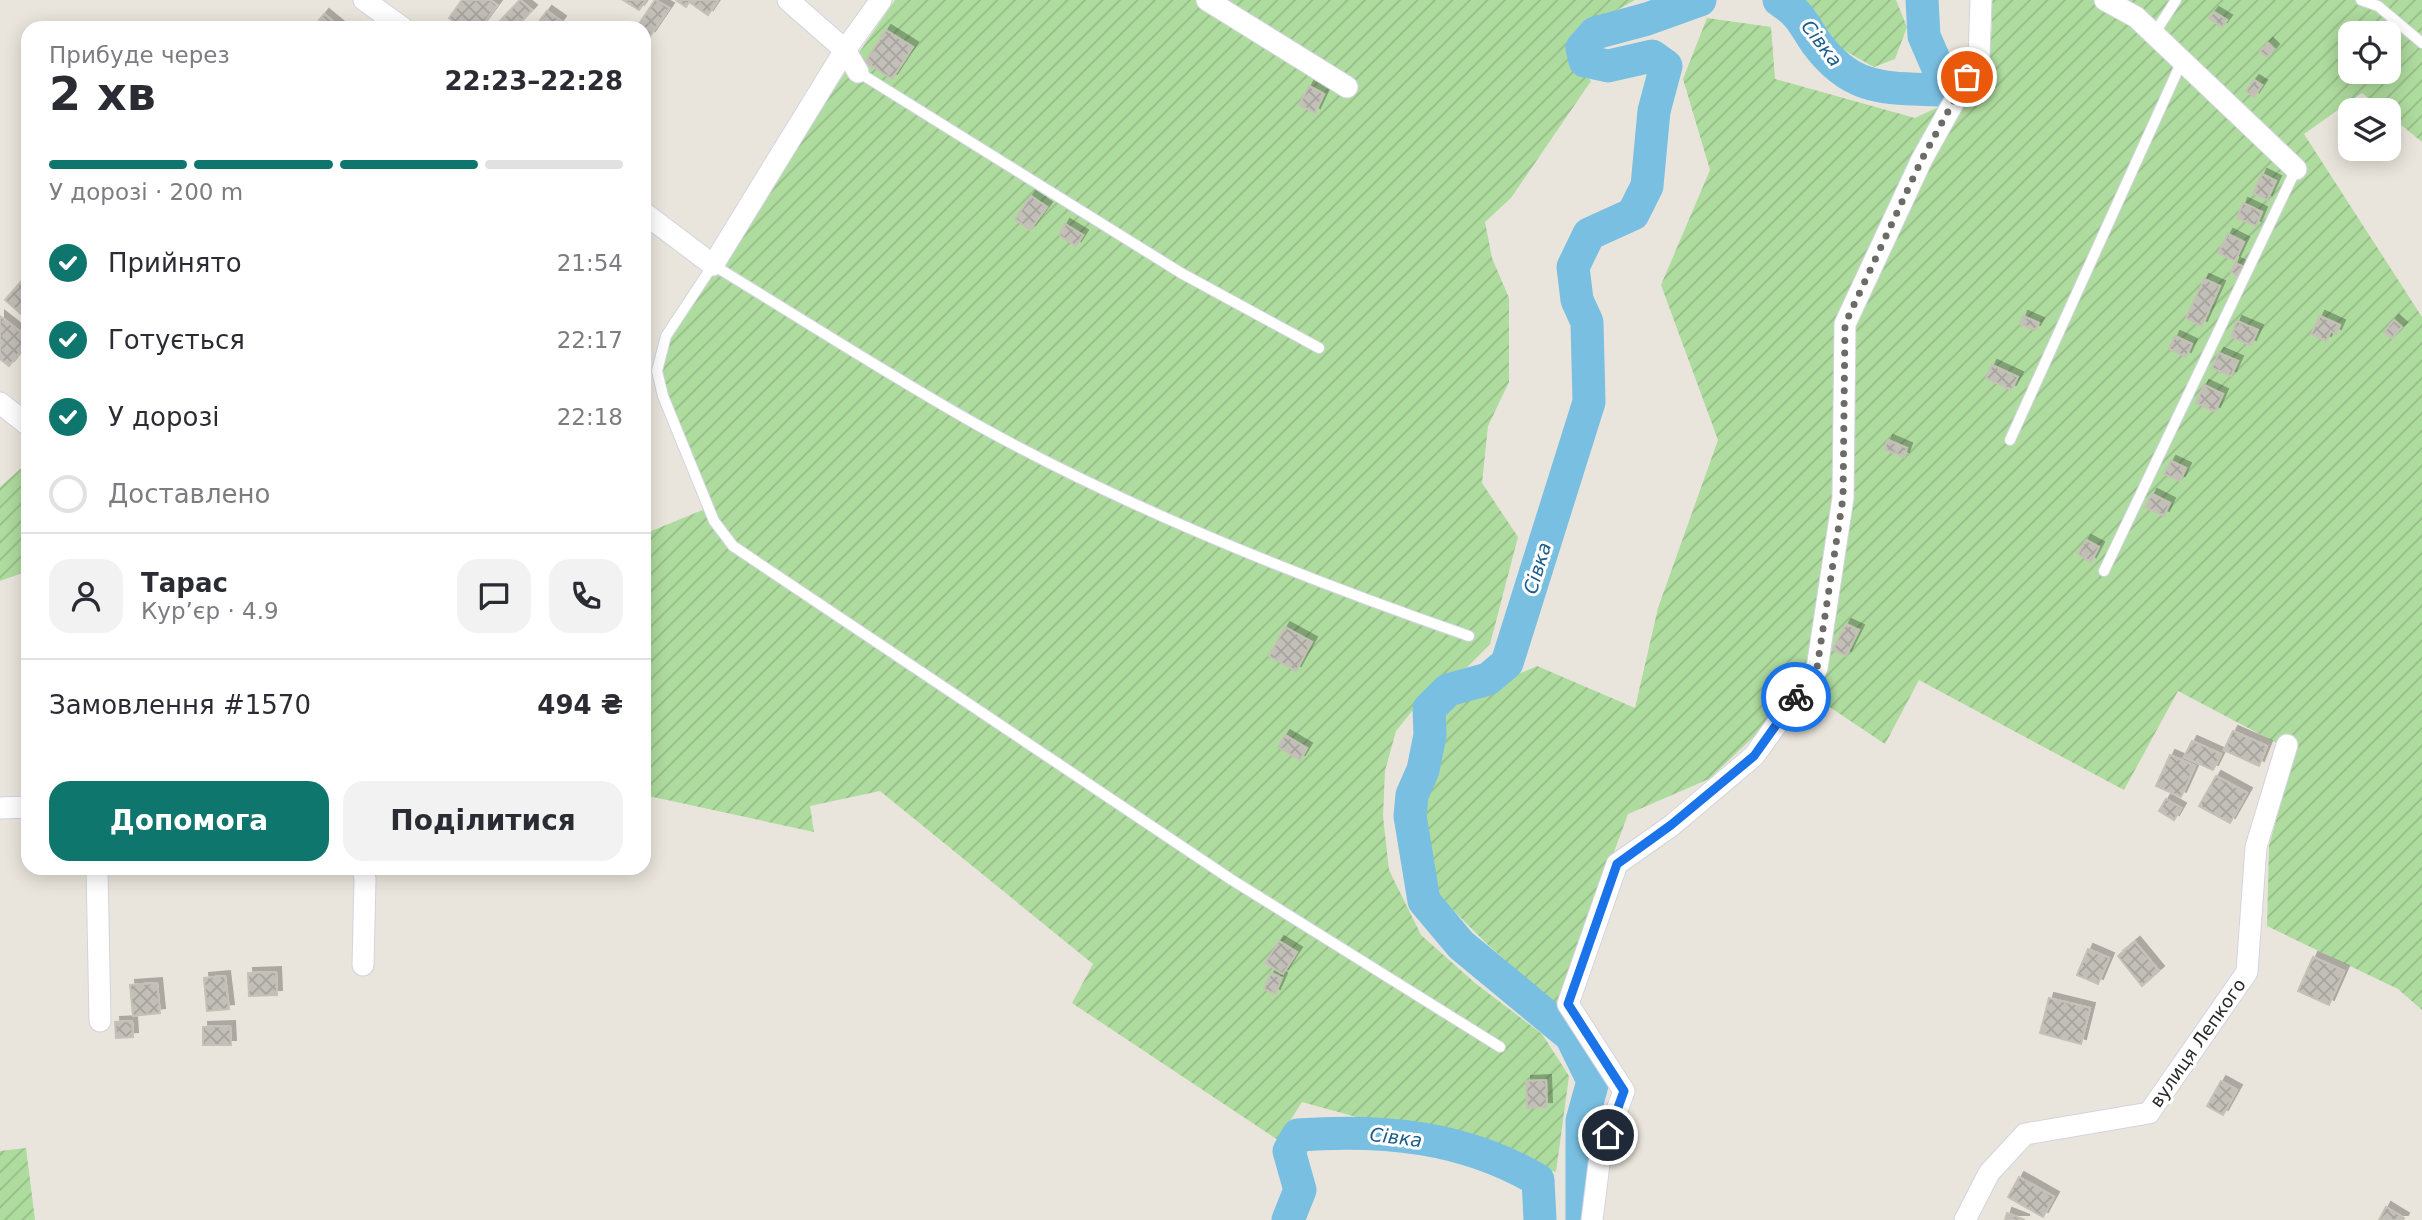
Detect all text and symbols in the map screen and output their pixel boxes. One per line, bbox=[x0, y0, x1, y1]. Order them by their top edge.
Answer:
water label: Сівка bbox=[1797, 15, 1847, 71]
map controls bbox=[2338, 21, 2401, 161]
button: locate bbox=[2338, 21, 2401, 84]
text: Прибуде через bbox=[49, 42, 230, 68]
pin bbox=[1937, 47, 1997, 107]
icon: bag bbox=[1948, 58, 1986, 96]
text: 22:23–22:28 bbox=[444, 66, 623, 96]
text: 2 хв bbox=[49, 67, 156, 121]
button: layers bbox=[2338, 98, 2401, 161]
text: У дорозі · 200 m bbox=[49, 179, 243, 205]
icon: check bbox=[49, 244, 87, 282]
text: Прийнято bbox=[108, 248, 242, 278]
text: 21:54 bbox=[557, 250, 623, 276]
icon: check bbox=[49, 321, 87, 359]
text: Готується bbox=[108, 325, 245, 355]
text: 22:17 bbox=[557, 327, 623, 353]
icon: check bbox=[49, 398, 87, 436]
text: У дорозі bbox=[108, 402, 219, 432]
text: 22:18 bbox=[557, 404, 623, 430]
text: Доставлено bbox=[108, 479, 270, 509]
water label: Сівка bbox=[1519, 540, 1555, 596]
button: person bbox=[49, 559, 123, 633]
button: chat bbox=[457, 559, 531, 633]
button: phone bbox=[549, 559, 623, 633]
text: Тарас bbox=[141, 568, 228, 598]
text: Кур’єр · 4.9 bbox=[141, 598, 279, 624]
courier bbox=[1761, 662, 1831, 732]
icon: bike bbox=[1777, 678, 1815, 716]
text: Замовлення #1570 bbox=[49, 690, 311, 720]
text: 494 ₴ bbox=[537, 690, 623, 720]
button: Допомога bbox=[49, 781, 329, 861]
button: Поділитися bbox=[343, 781, 623, 861]
street label: вулиця Лепкого bbox=[2145, 974, 2250, 1111]
pin bbox=[1578, 1105, 1638, 1165]
icon: home bbox=[1589, 1116, 1627, 1154]
water label: Сівка bbox=[1368, 1123, 1424, 1151]

